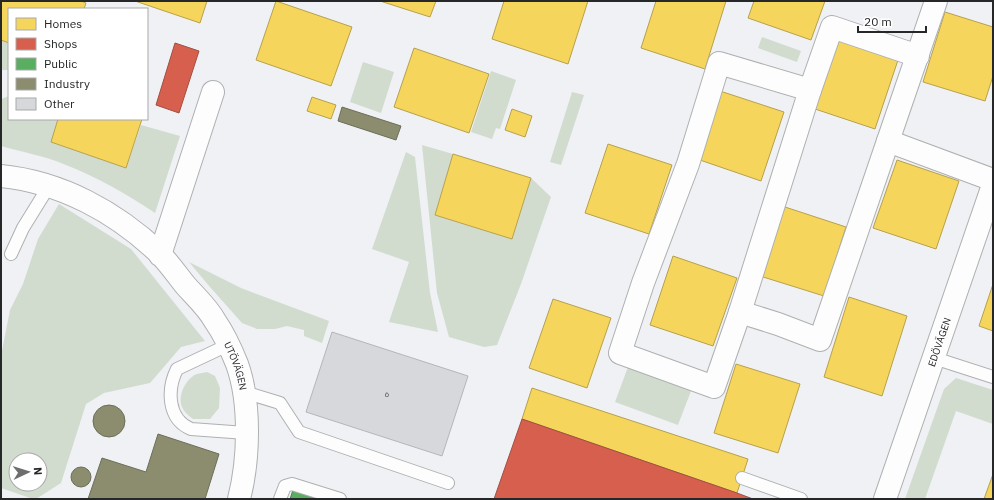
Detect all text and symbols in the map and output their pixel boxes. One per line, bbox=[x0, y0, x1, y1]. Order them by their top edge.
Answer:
legend bbox=[8, 8, 148, 120]
scale bar bbox=[858, 8, 926, 34]
text: 20 m bbox=[864, 14, 892, 29]
text: Homes bbox=[44, 16, 82, 31]
text: Shops bbox=[44, 36, 77, 51]
text: Public bbox=[44, 56, 77, 71]
text: Industry bbox=[44, 76, 90, 91]
text: Other bbox=[44, 96, 75, 111]
street label: EDÖVÄGEN bbox=[925, 316, 954, 369]
street label: UTÖVÄGEN bbox=[221, 339, 250, 391]
house number: 6 bbox=[385, 389, 390, 399]
north arrow bbox=[8, 452, 48, 492]
text: N bbox=[31, 467, 45, 476]

